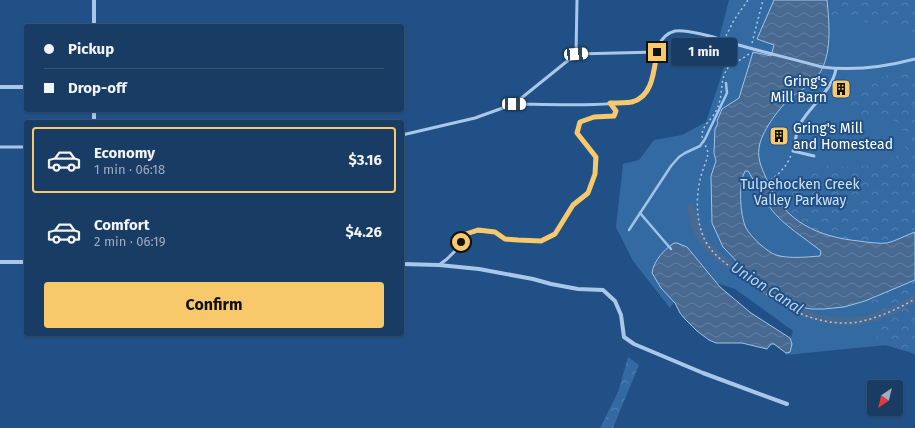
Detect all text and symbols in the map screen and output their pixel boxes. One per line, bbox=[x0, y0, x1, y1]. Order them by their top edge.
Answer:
callout: 1 min bbox=[671, 38, 737, 66]
text: Pickup bbox=[68, 40, 114, 58]
route end bbox=[648, 43, 666, 61]
text: 1 min bbox=[688, 44, 720, 59]
car bbox=[564, 47, 588, 61]
place label: Gring's Mill Barn bbox=[771, 73, 827, 106]
building icon: Gring's Mill Barn bbox=[830, 78, 852, 100]
text: Drop-off bbox=[68, 79, 127, 97]
car bbox=[502, 98, 526, 110]
place label: Gring's Mill and Homestead bbox=[793, 120, 893, 153]
building icon: Gring's Mill and Homestead bbox=[768, 125, 790, 147]
icon: car bbox=[46, 142, 82, 178]
text: Economy bbox=[94, 144, 155, 162]
text: $3.16 bbox=[348, 151, 382, 169]
text: 1 min · 06:18 bbox=[94, 162, 165, 177]
park label: Tulpehocken Creek Valley Parkway bbox=[740, 176, 861, 209]
icon: car bbox=[46, 214, 82, 250]
text: Comfort bbox=[94, 216, 150, 234]
text: $4.26 bbox=[345, 223, 382, 241]
route start bbox=[452, 233, 470, 251]
text: 2 min · 06:19 bbox=[94, 234, 166, 249]
water label: Union Canal bbox=[728, 258, 806, 318]
button: Confirm bbox=[44, 282, 384, 328]
north arrow bbox=[867, 380, 903, 416]
map controls bbox=[867, 380, 903, 416]

